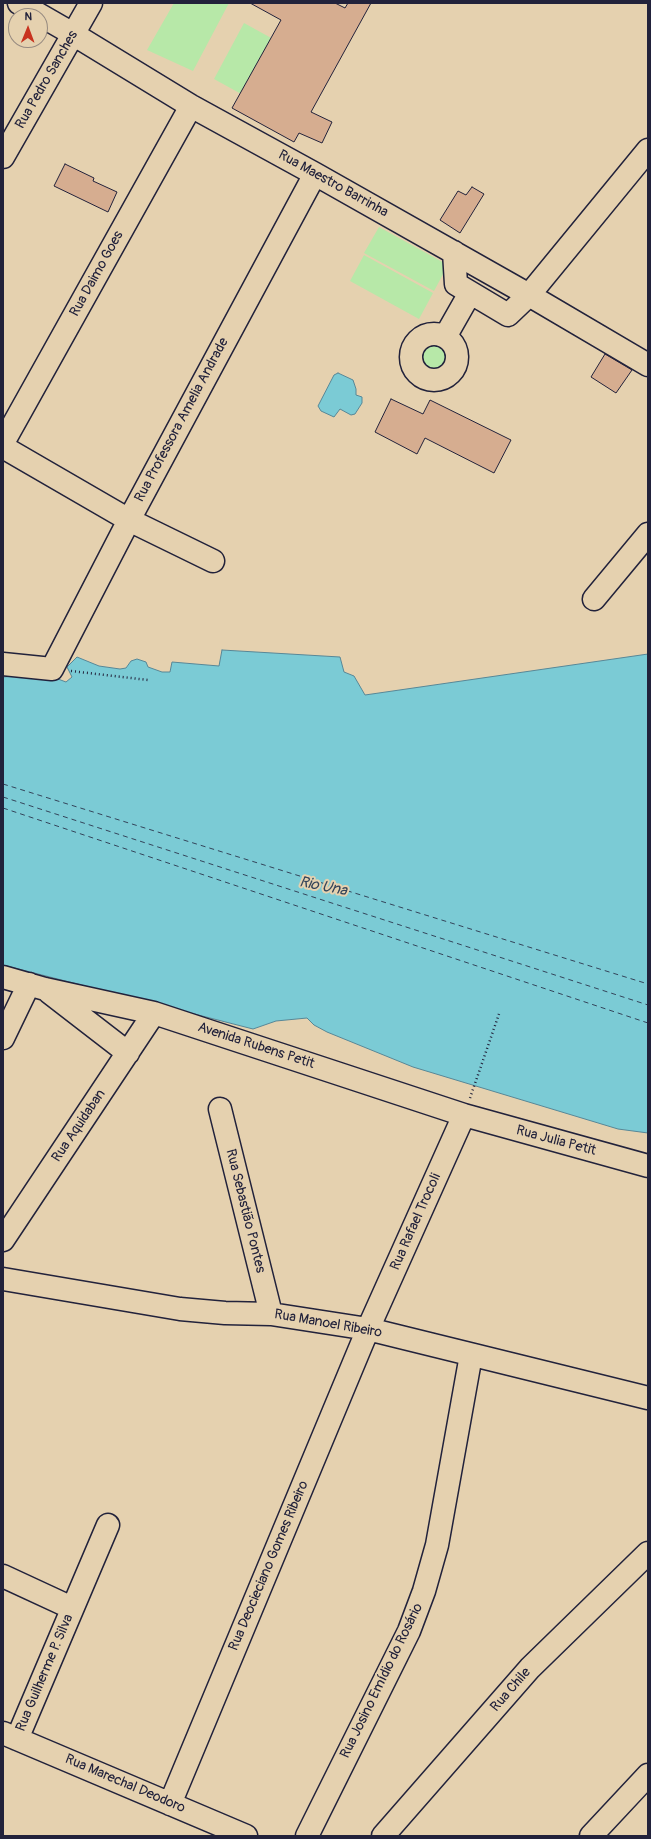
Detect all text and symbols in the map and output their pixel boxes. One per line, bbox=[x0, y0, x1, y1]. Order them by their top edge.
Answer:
north arrow bbox=[8, 8, 48, 48]
text: N bbox=[24, 10, 32, 23]
street label: Rua Pedro Sanches bbox=[12, 28, 82, 132]
street label: Rua Maestro Barrinha bbox=[275, 147, 391, 221]
street label: Rua Daimo Goes bbox=[67, 228, 127, 320]
street label: Rua Professora Amelia Andrade bbox=[132, 335, 232, 505]
water label: Rio Una bbox=[298, 874, 348, 900]
street label: Avenida Rubens Petit bbox=[195, 1019, 317, 1073]
street label: Rua Aquidaban bbox=[49, 1086, 109, 1166]
street label: Rua Julia Petit bbox=[514, 1122, 598, 1160]
street label: Rua Sebastião Pontes bbox=[221, 1147, 269, 1275]
street label: Rua Rafael Trocoli bbox=[387, 1171, 445, 1273]
street label: Rua Manoel Ribeiro bbox=[273, 1306, 383, 1342]
street label: Rua Deocieciano Gomes Ribeiro bbox=[226, 1479, 312, 1653]
street label: Rua Josino Emídio do Rosário bbox=[337, 1601, 427, 1761]
street label: Rua Guilherme P. Silva bbox=[13, 1612, 77, 1734]
street label: Rua Chile bbox=[487, 1665, 535, 1715]
street label: Rua Marechal Deodoro bbox=[62, 1751, 188, 1817]

